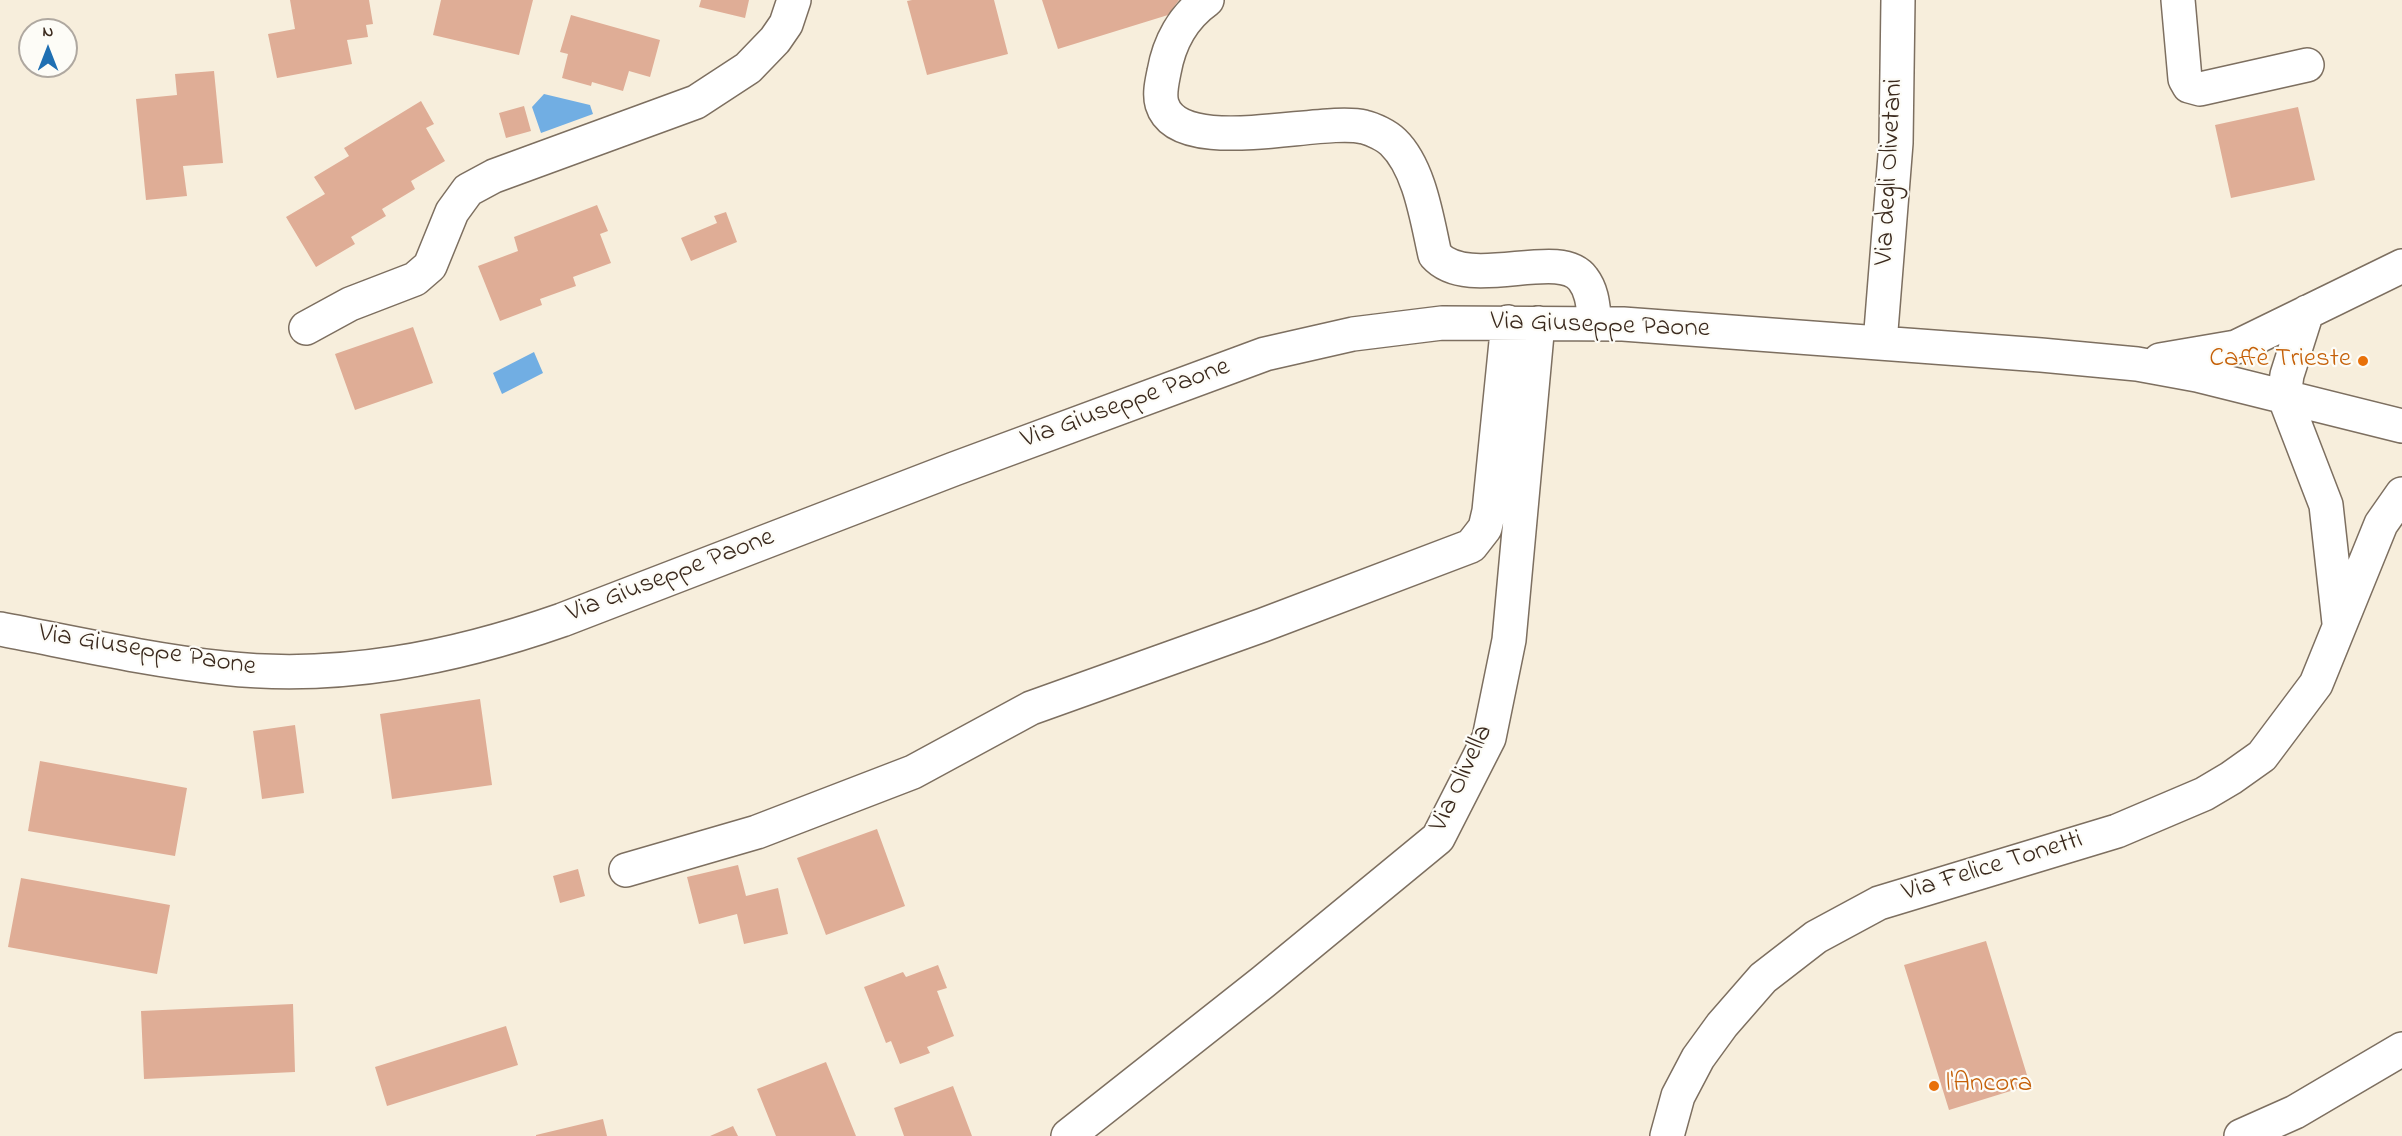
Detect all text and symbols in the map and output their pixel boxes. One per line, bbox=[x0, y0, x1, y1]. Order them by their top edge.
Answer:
north arrow bbox=[18, 18, 78, 78]
text: N bbox=[43, 20, 53, 44]
street label: Via degli Olivetani bbox=[1870, 78, 1912, 266]
street label: Via Giuseppe Paone bbox=[1490, 307, 1710, 347]
place label: Caffè Trieste bbox=[2209, 345, 2351, 377]
street label: Via Giuseppe Paone bbox=[1017, 352, 1235, 458]
marker: Caffè Trieste bbox=[2356, 354, 2370, 368]
street label: Via Giuseppe Paone bbox=[563, 523, 779, 631]
street label: Via Giuseppe Paone bbox=[36, 619, 258, 685]
street label: Via Olivella bbox=[1424, 720, 1502, 838]
street label: Via Felice Tonetti bbox=[1899, 825, 2087, 911]
place label: l'Ancora bbox=[1946, 1070, 2032, 1102]
marker: l'Ancora bbox=[1927, 1079, 1941, 1093]

